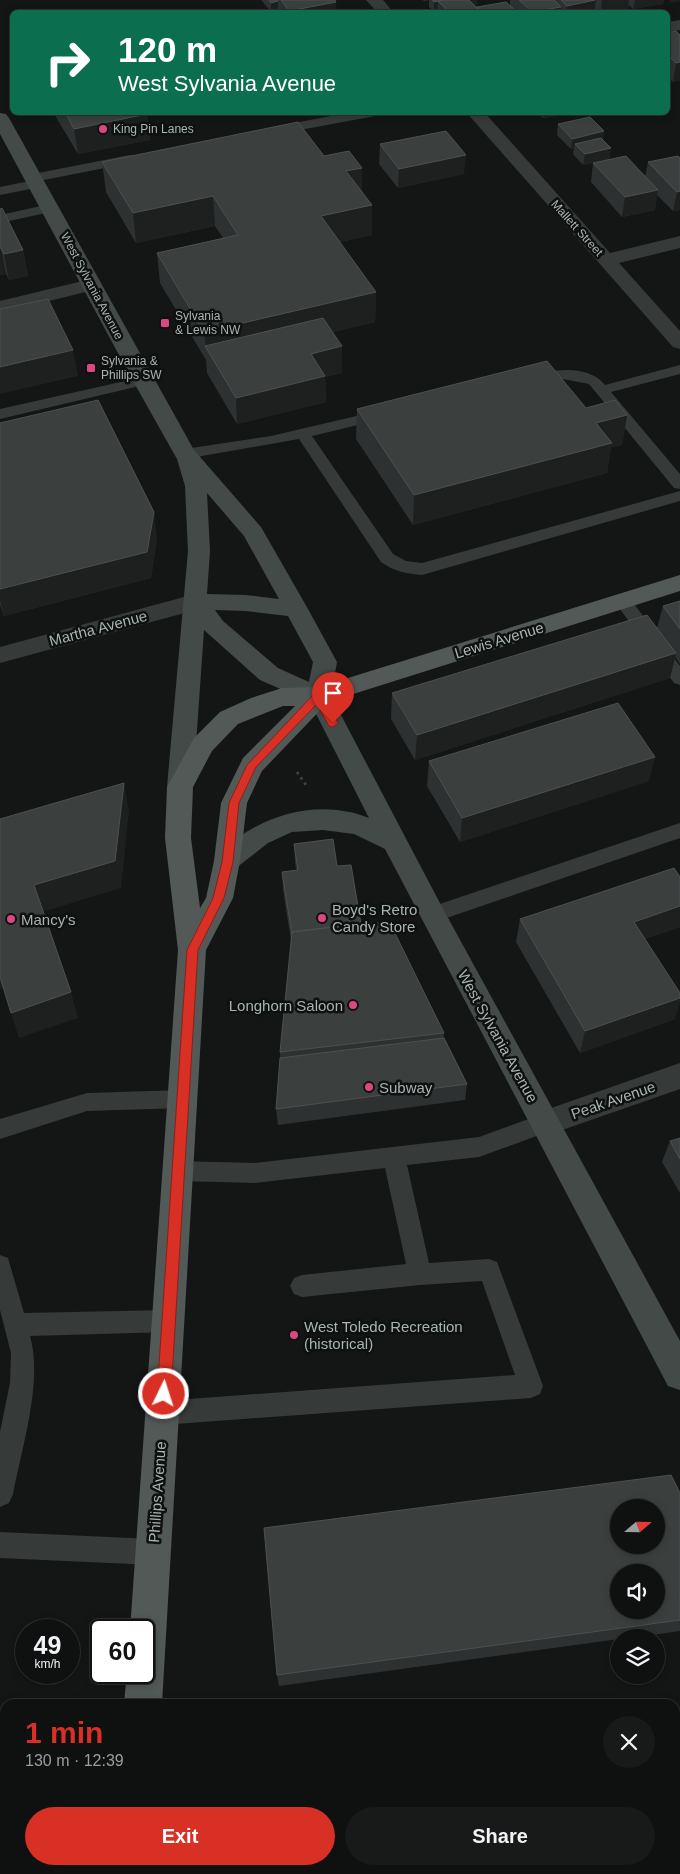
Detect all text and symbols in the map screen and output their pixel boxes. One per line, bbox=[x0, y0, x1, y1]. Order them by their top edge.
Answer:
icon: right bbox=[35, 30, 100, 95]
text: 120 m bbox=[118, 30, 217, 69]
text: West Sylvania Avenue bbox=[118, 71, 336, 96]
place label: King Pin Lanes bbox=[113, 122, 194, 136]
marker: King Pin Lanes bbox=[97, 123, 109, 135]
street label: Mallett Street bbox=[548, 197, 606, 259]
street label: West Sylvania Avenue bbox=[58, 230, 126, 342]
place label: Sylvania & Lewis NW bbox=[175, 309, 241, 337]
marker: Sylvania & Lewis NW bbox=[159, 317, 171, 329]
place label: Sylvania & Phillips SW bbox=[101, 354, 162, 382]
marker: Sylvania & Phillips SW bbox=[85, 362, 97, 374]
street label: Martha Avenue bbox=[47, 607, 149, 649]
street label: Lewis Avenue bbox=[452, 618, 546, 662]
pin bbox=[312, 672, 354, 723]
icon: arrive bbox=[319, 679, 347, 707]
place label: Boyd's Retro Candy Store bbox=[332, 901, 417, 935]
place label: Mancy's bbox=[21, 911, 76, 928]
marker: Boyd's Retro Candy Store bbox=[316, 912, 328, 924]
marker: Mancy's bbox=[5, 913, 17, 925]
street label: West Sylvania Avenue bbox=[455, 967, 541, 1105]
place label: Longhorn Saloon bbox=[229, 997, 343, 1014]
marker: Longhorn Saloon bbox=[347, 999, 359, 1011]
street label: Peak Avenue bbox=[569, 1078, 657, 1122]
place label: Subway bbox=[379, 1079, 433, 1096]
marker: Subway bbox=[363, 1081, 375, 1093]
place label: West Toledo Recreation (historical) bbox=[304, 1318, 463, 1352]
marker: West Toledo Recreation (historical) bbox=[288, 1329, 300, 1341]
position arrow bbox=[137, 1367, 189, 1419]
street label: Phillips Avenue bbox=[145, 1441, 169, 1543]
north arrow bbox=[610, 1499, 665, 1554]
map controls bbox=[610, 1499, 665, 1684]
button: sound bbox=[610, 1564, 665, 1619]
speed limit sign: 60 bbox=[90, 1619, 155, 1684]
button: layers bbox=[610, 1629, 665, 1684]
text: 49 bbox=[34, 1631, 61, 1659]
text: km/h bbox=[34, 1657, 61, 1671]
text: 1 min bbox=[25, 1716, 103, 1749]
button: close bbox=[603, 1716, 655, 1768]
text: 130 m · 12:39 bbox=[25, 1752, 124, 1769]
button: Exit bbox=[25, 1807, 335, 1865]
button: Share bbox=[345, 1807, 655, 1865]

